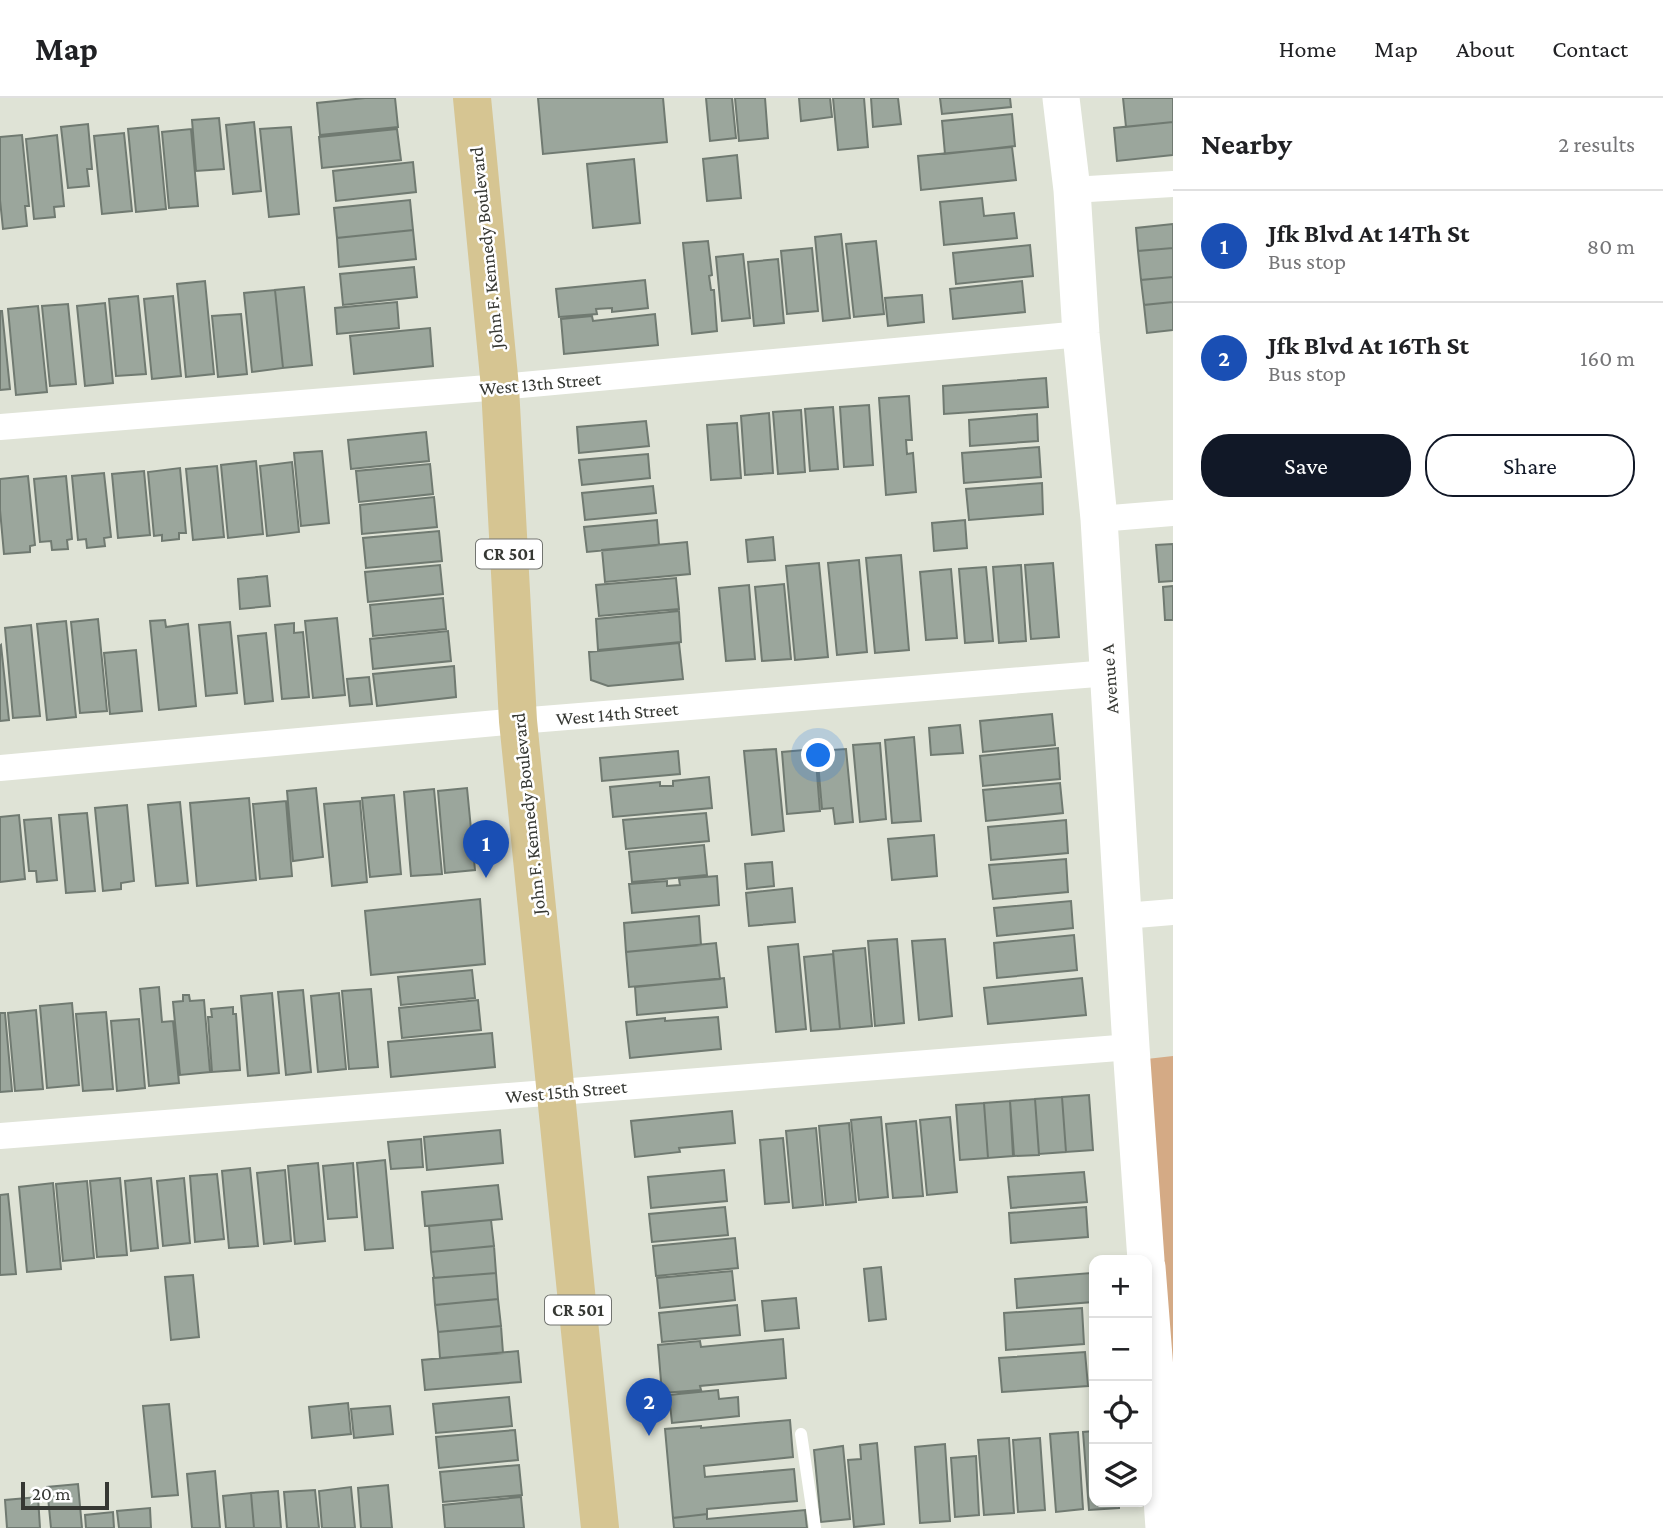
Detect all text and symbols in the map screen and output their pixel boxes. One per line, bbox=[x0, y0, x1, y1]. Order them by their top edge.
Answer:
text: Map bbox=[35, 30, 98, 67]
text: Home bbox=[1279, 35, 1336, 62]
text: Map bbox=[1374, 35, 1418, 62]
text: About bbox=[1456, 35, 1514, 62]
text: Contact bbox=[1552, 35, 1628, 62]
text: Nearby bbox=[1201, 127, 1292, 160]
text: 2 results bbox=[1558, 131, 1635, 157]
street label: John F. Kennedy Boulevard bbox=[465, 146, 508, 352]
text: Jfk Blvd At 14Th St bbox=[1268, 219, 1469, 248]
text: 1 bbox=[1220, 233, 1228, 259]
text: 80 m bbox=[1587, 233, 1635, 259]
text: Bus stop bbox=[1268, 248, 1346, 274]
text: Jfk Blvd At 16Th St bbox=[1268, 331, 1469, 360]
text: 2 bbox=[1218, 345, 1230, 371]
text: 160 m bbox=[1580, 345, 1635, 371]
text: Bus stop bbox=[1268, 360, 1346, 386]
street label: West 13th Street bbox=[478, 368, 603, 399]
button: Save bbox=[1201, 434, 1411, 497]
button: Share bbox=[1425, 434, 1635, 497]
road number: CR 501 bbox=[476, 540, 542, 568]
street label: Avenue A bbox=[1097, 643, 1122, 715]
street label: West 14th Street bbox=[555, 698, 680, 729]
street label: John F. Kennedy Boulevard bbox=[507, 712, 550, 918]
your location bbox=[801, 738, 835, 772]
pin: 1 bbox=[463, 820, 509, 878]
street label: West 15th Street bbox=[504, 1076, 628, 1107]
map controls bbox=[1089, 1255, 1152, 1507]
button: + bbox=[1089, 1255, 1152, 1318]
road number: CR 501 bbox=[545, 1296, 611, 1324]
button: − bbox=[1089, 1318, 1152, 1381]
pin: 2 bbox=[626, 1378, 672, 1436]
button: locate bbox=[1089, 1381, 1152, 1444]
button: layers bbox=[1089, 1444, 1152, 1507]
scale bar bbox=[21, 1479, 108, 1511]
text: 20 m bbox=[32, 1483, 71, 1504]

